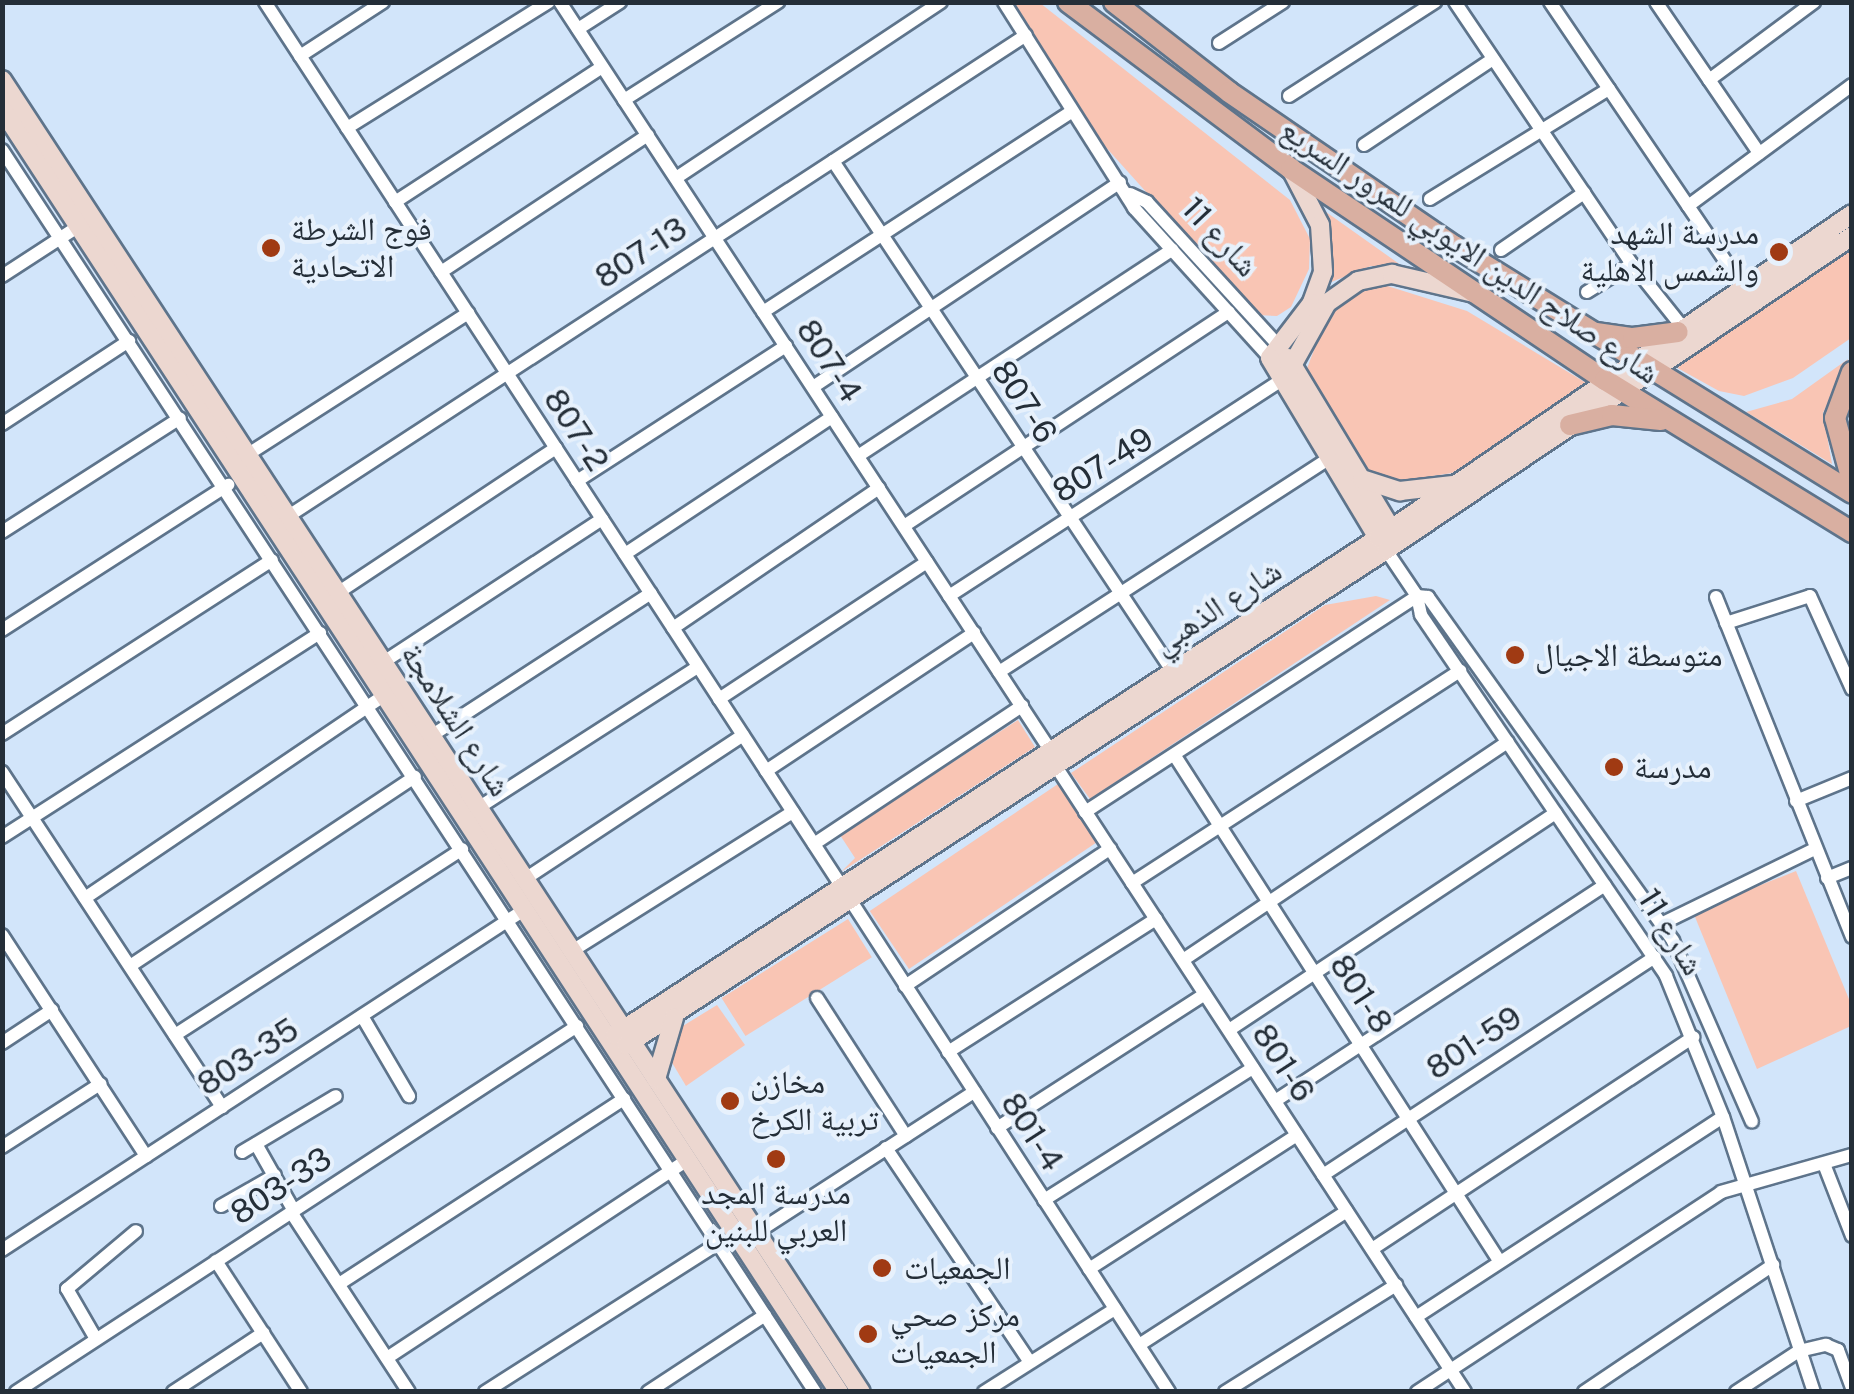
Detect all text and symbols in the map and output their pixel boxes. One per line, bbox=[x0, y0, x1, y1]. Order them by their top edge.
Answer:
street label: شارع صلاح الدين الايوبي للمرور السريع bbox=[1274, 110, 1666, 392]
street label: شارع 11 bbox=[1174, 189, 1266, 285]
street label: 807-13 bbox=[588, 209, 694, 297]
place label: فوج الشرطة الاتحادية bbox=[291, 211, 432, 286]
place label: مدرسة الشهد والشمس الاهلية bbox=[1581, 215, 1759, 290]
marker: فوج الشرطة الاتحادية bbox=[260, 237, 282, 259]
marker: مدرسة الشهد والشمس الاهلية bbox=[1768, 241, 1790, 263]
street label: 807-4 bbox=[788, 312, 870, 410]
street label: 807-6 bbox=[983, 353, 1065, 451]
street label: 807-2 bbox=[535, 382, 617, 478]
street label: 807-49 bbox=[1046, 419, 1160, 511]
street label: شارع الذهبي bbox=[1145, 551, 1289, 663]
place label: متوسطة الاجيال bbox=[1535, 636, 1723, 674]
street label: شارع الشلامجة bbox=[392, 637, 520, 803]
marker: متوسطة الاجيال bbox=[1504, 644, 1526, 666]
place label: مدرسة bbox=[1634, 748, 1712, 786]
marker: مدرسة bbox=[1603, 756, 1625, 778]
street label: شارع 11 bbox=[1630, 882, 1712, 982]
street label: 801-8 bbox=[1322, 948, 1400, 1040]
street label: 801-59 bbox=[1419, 998, 1529, 1088]
street label: 803-35 bbox=[190, 1010, 306, 1104]
street label: 801-6 bbox=[1244, 1017, 1322, 1109]
place label: مخازن تربية الكرخ bbox=[750, 1064, 879, 1139]
street label: 801-4 bbox=[993, 1086, 1071, 1178]
marker: مخازن تربية الكرخ bbox=[719, 1090, 741, 1112]
street label: 803-33 bbox=[223, 1139, 339, 1233]
marker: مدرسة المجد العربي للبنين bbox=[765, 1148, 787, 1170]
place label: مدرسة المجد العربي للبنين bbox=[701, 1175, 851, 1250]
place label: الجمعيات bbox=[904, 1249, 1010, 1287]
marker: الجمعيات bbox=[869, 1255, 895, 1281]
place label: مركز صحي الجمعيات bbox=[890, 1297, 1020, 1372]
marker: مركز صحي الجمعيات bbox=[855, 1321, 881, 1347]

